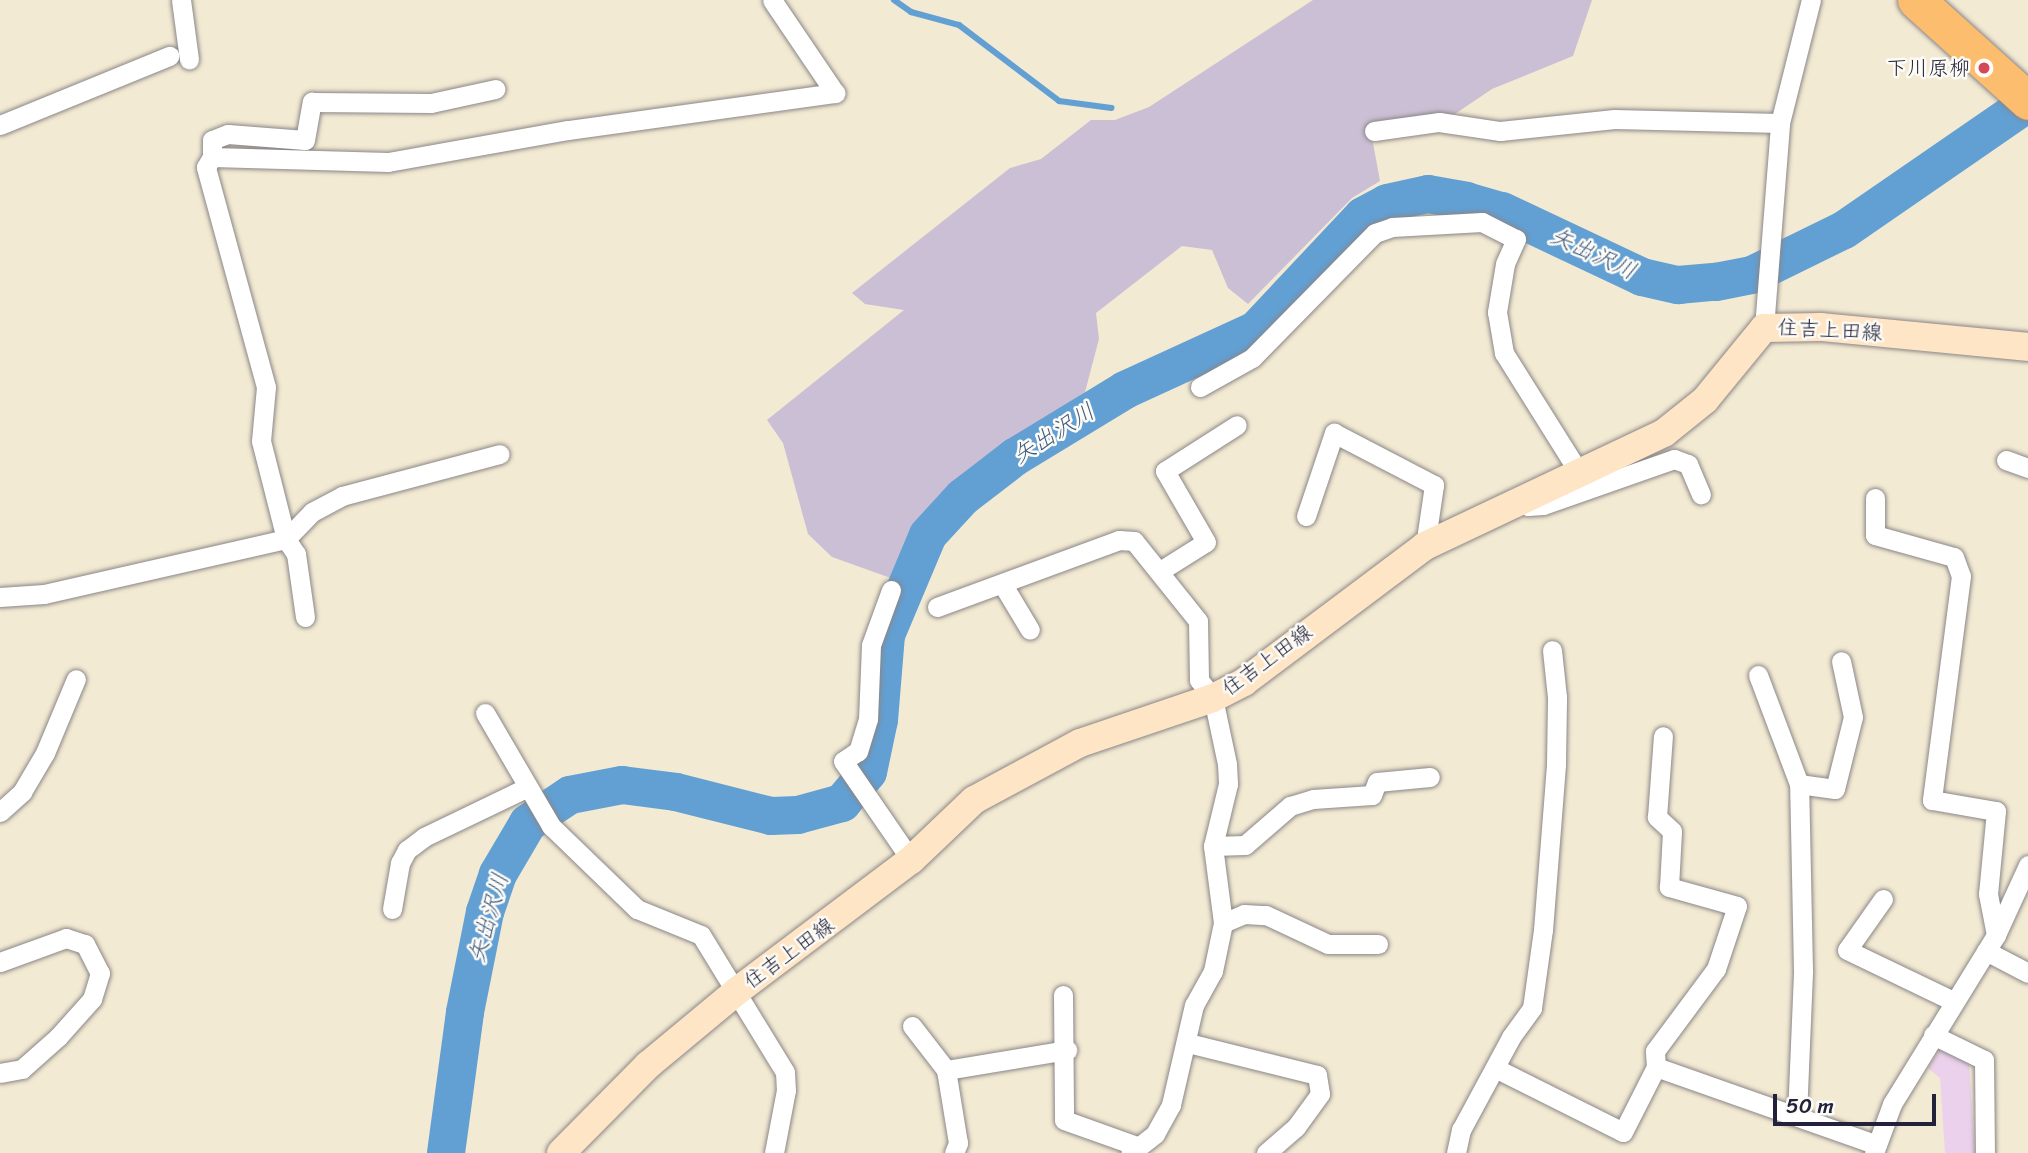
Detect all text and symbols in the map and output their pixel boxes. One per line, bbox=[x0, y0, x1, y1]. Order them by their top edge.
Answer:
place label: 下川原柳 bbox=[1886, 55, 1970, 81]
marker: 下川原柳 bbox=[1976, 60, 1992, 76]
water label: 矢出沢川 bbox=[1545, 222, 1641, 286]
street label: 住吉上田線 bbox=[1777, 315, 1883, 345]
water label: 矢出沢川 bbox=[1008, 398, 1100, 470]
street label: 住吉上田線 bbox=[1217, 619, 1317, 701]
water label: 矢出沢川 bbox=[463, 870, 515, 966]
street label: 住吉上田線 bbox=[739, 912, 839, 994]
scale bar bbox=[1776, 1080, 1939, 1124]
text: 50 m bbox=[1786, 1087, 1834, 1125]

